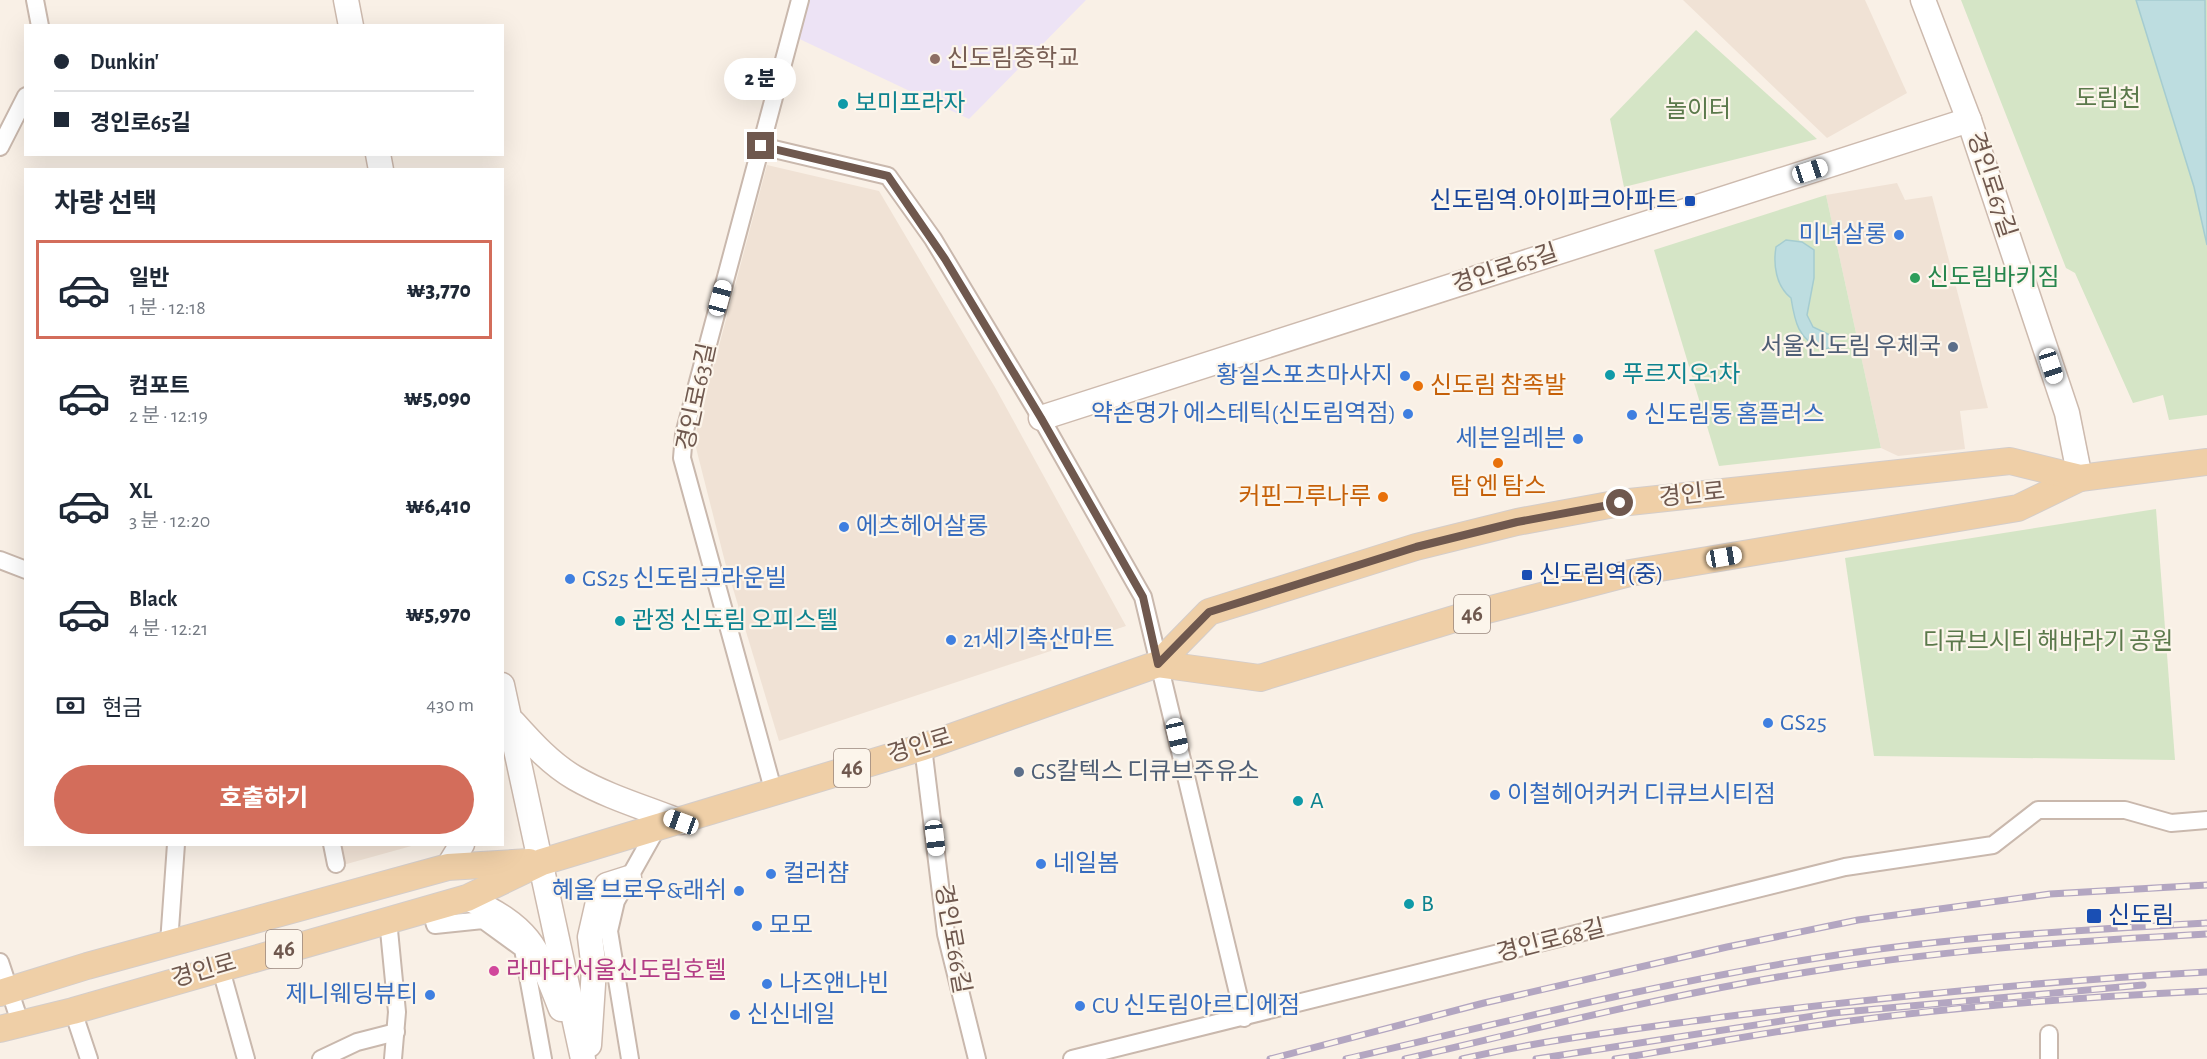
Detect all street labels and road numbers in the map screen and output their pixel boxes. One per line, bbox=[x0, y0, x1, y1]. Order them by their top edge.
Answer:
street label: 경인로67길 bbox=[1963, 129, 2020, 241]
street label: 경인로65길 bbox=[1449, 240, 1561, 297]
street label: 경인로63길 bbox=[673, 341, 720, 453]
street label: 경인로 bbox=[1658, 479, 1726, 510]
road number: 46 bbox=[1454, 595, 1490, 633]
street label: 경인로 bbox=[885, 724, 955, 767]
road number: 46 bbox=[834, 749, 870, 787]
street label: 경인로66길 bbox=[931, 882, 974, 996]
street label: 경인로68길 bbox=[1494, 915, 1608, 966]
road number: 46 bbox=[266, 930, 302, 968]
street label: 경인로 bbox=[169, 949, 239, 992]

